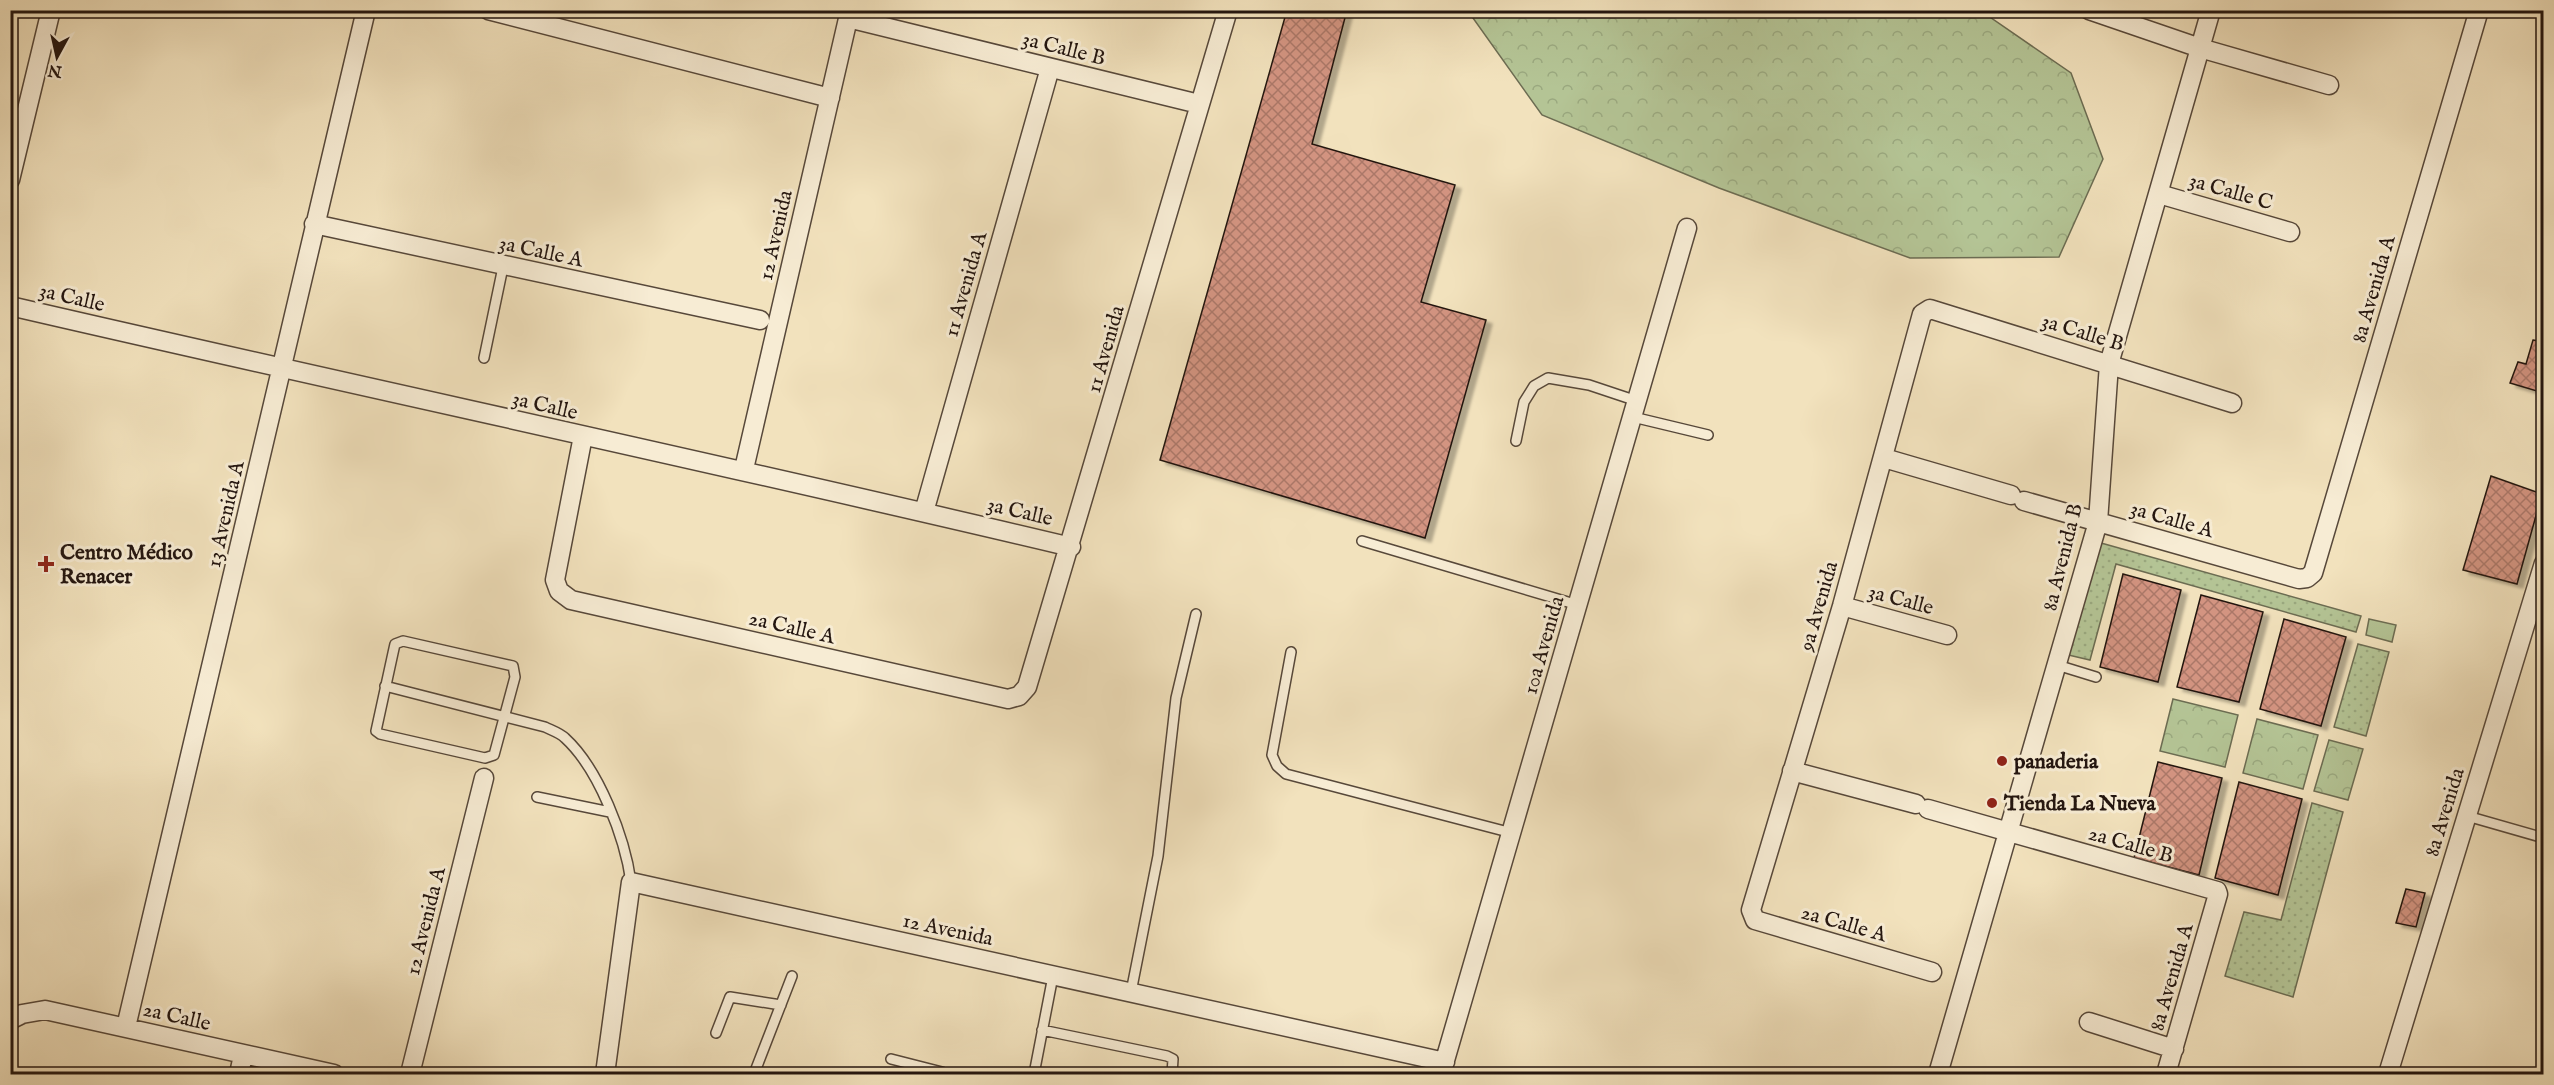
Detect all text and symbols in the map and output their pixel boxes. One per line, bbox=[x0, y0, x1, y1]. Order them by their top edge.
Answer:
street label: 3a Calle B bbox=[1019, 26, 1108, 73]
north arrow bbox=[27, 27, 87, 87]
text: N bbox=[47, 59, 64, 81]
street label: 3a Calle C bbox=[2185, 168, 2276, 217]
street label: 12 Avenida bbox=[753, 187, 800, 283]
street label: 11 Avenida A bbox=[938, 228, 995, 340]
street label: 3a Calle A bbox=[496, 230, 586, 275]
street label: 8a Avenida A bbox=[2346, 232, 2403, 346]
street label: 3a Calle bbox=[36, 278, 108, 319]
street label: 11 Avenida bbox=[1081, 302, 1132, 396]
street label: 3a Calle B bbox=[2038, 308, 2127, 359]
street label: 3a Calle bbox=[509, 386, 581, 427]
street label: 13 Avenida A bbox=[201, 458, 252, 570]
street label: 3a Calle bbox=[984, 492, 1056, 533]
street label: 3a Calle A bbox=[2127, 496, 2217, 545]
street label: 8a Avenida B bbox=[2037, 501, 2090, 614]
place label: Centro Médico Renacer bbox=[60, 540, 194, 591]
marker: Centro Médico Renacer bbox=[37, 555, 55, 573]
street label: 9a Avenida bbox=[1793, 557, 1845, 656]
street label: 3a Calle bbox=[1865, 579, 1937, 622]
street label: 10a Avenida bbox=[1518, 592, 1572, 698]
street label: 2a Calle A bbox=[746, 605, 838, 652]
place label: panaderia bbox=[2013, 749, 2099, 776]
marker: panaderia bbox=[1995, 754, 2009, 768]
street label: 8a Avenida bbox=[2419, 764, 2472, 860]
place label: Tienda La Nueva bbox=[2003, 791, 2156, 818]
marker: Tienda La Nueva bbox=[1985, 796, 1999, 810]
street label: 2a Calle B bbox=[2085, 820, 2176, 870]
street label: 12 Avenida A bbox=[400, 864, 453, 978]
street label: 2a Calle A bbox=[1798, 899, 1890, 950]
street label: 12 Avenida bbox=[900, 908, 996, 953]
street label: 8a Avenida A bbox=[2144, 920, 2201, 1034]
street label: 2a Calle bbox=[140, 997, 213, 1038]

